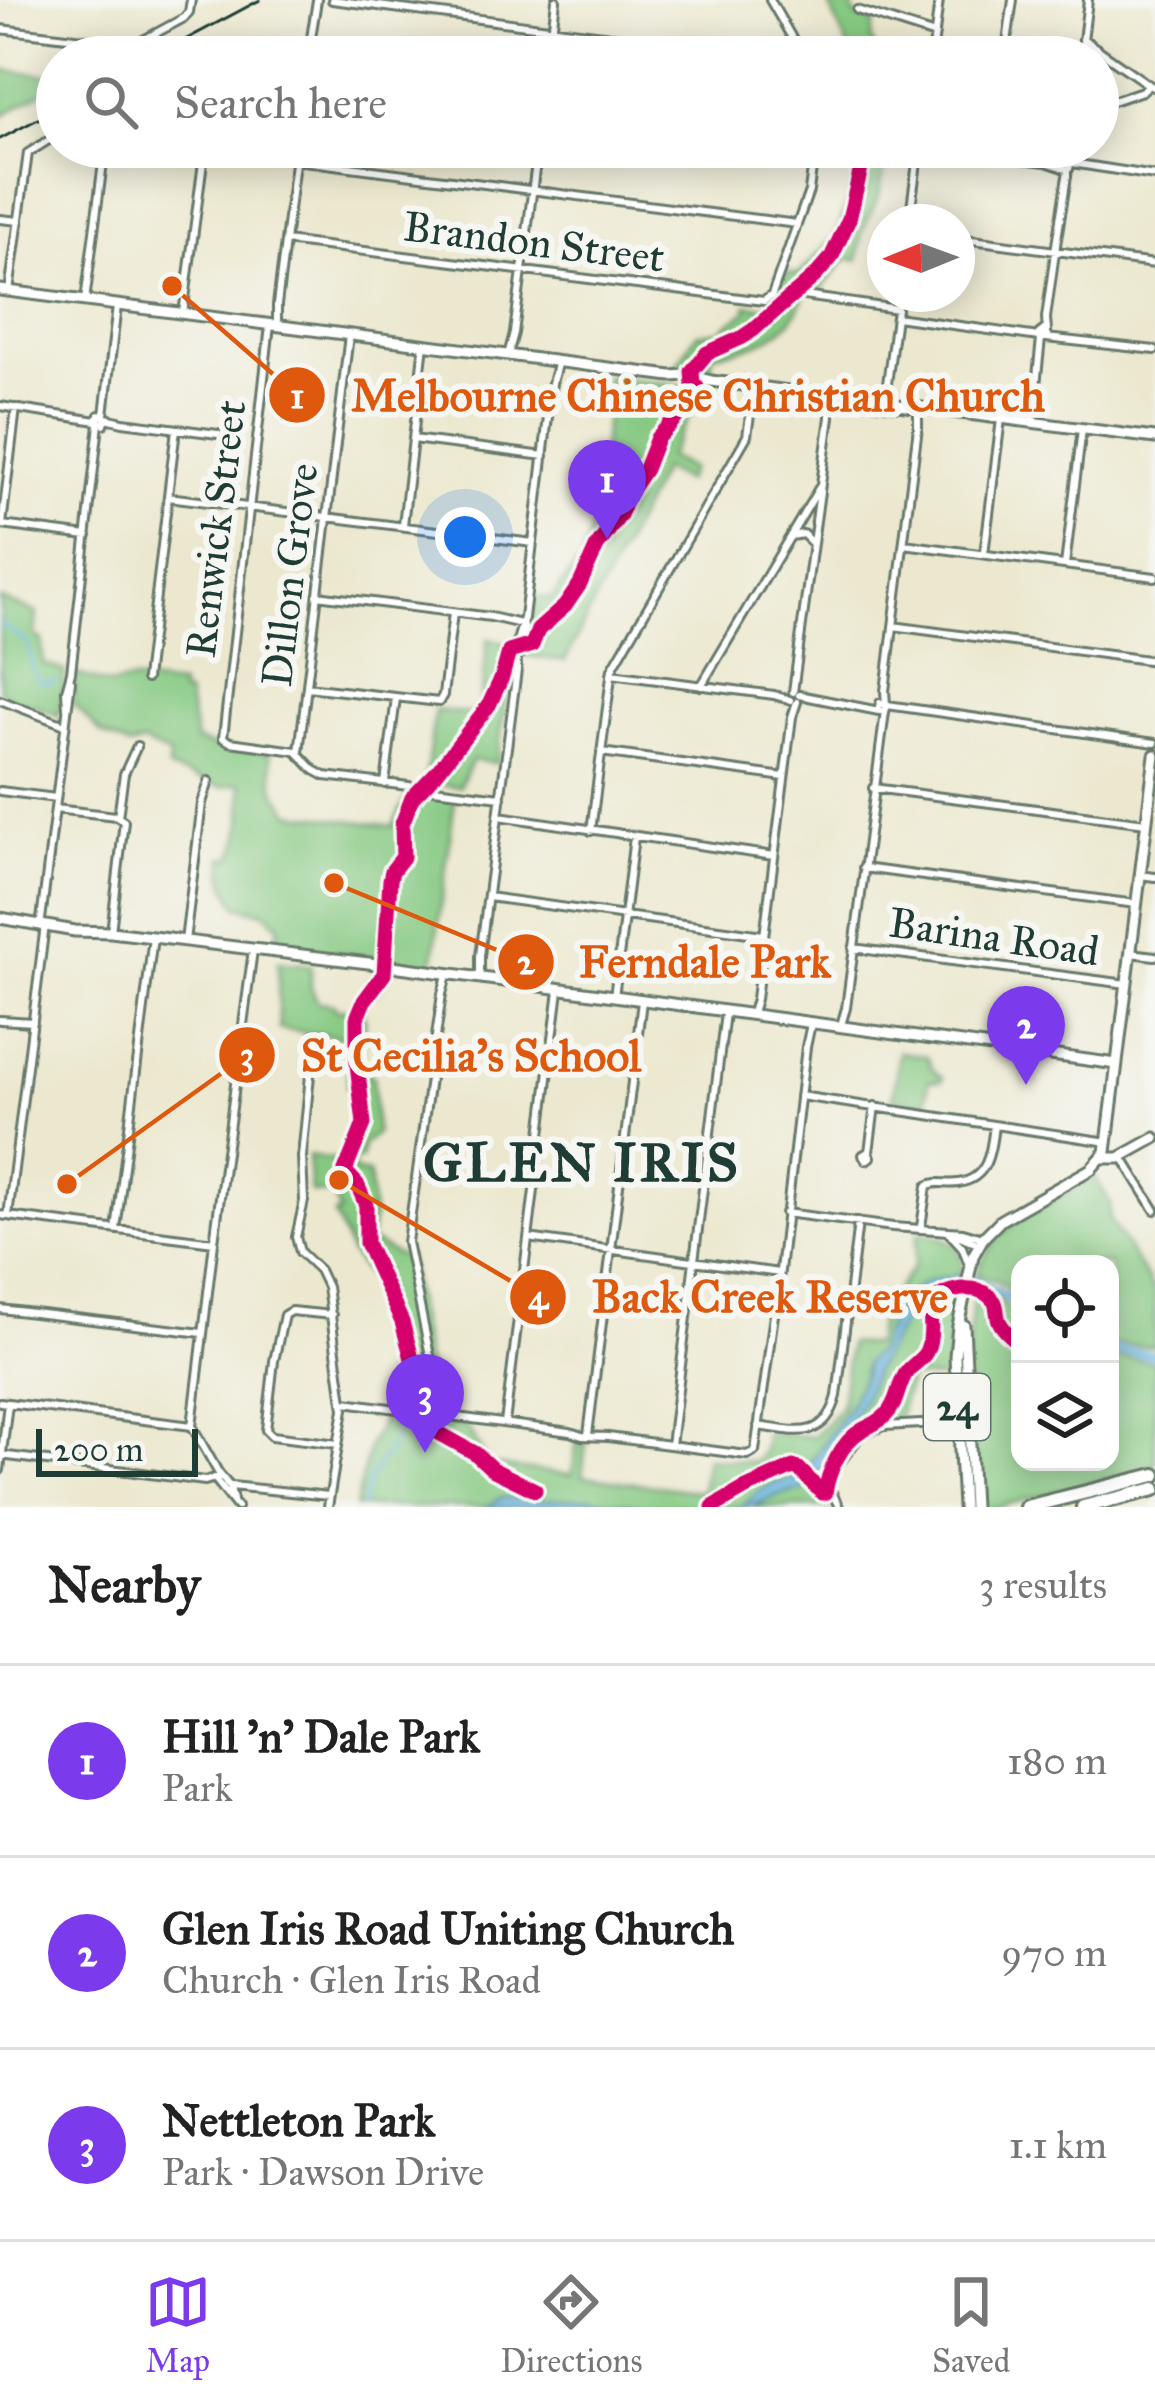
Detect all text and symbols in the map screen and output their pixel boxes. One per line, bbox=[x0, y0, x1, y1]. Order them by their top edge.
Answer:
search box bbox=[36, 36, 1119, 168]
icon: search bbox=[78, 69, 144, 135]
text: Search here bbox=[174, 75, 387, 130]
street label: Brandon Street bbox=[401, 200, 668, 284]
north arrow bbox=[867, 204, 975, 312]
callout: Melbourne Chinese Christian Church bbox=[267, 355, 1069, 436]
text: Melbourne Chinese Christian Church bbox=[351, 368, 1045, 423]
text: 1 bbox=[290, 374, 304, 418]
street label: Renwick Street bbox=[174, 397, 258, 661]
pin: 1 bbox=[568, 440, 646, 539]
street label: Dillon Grove bbox=[250, 460, 330, 690]
your location bbox=[435, 507, 495, 567]
street label: Barina Road bbox=[886, 897, 1102, 977]
callout: Ferndale Park bbox=[496, 921, 855, 1002]
text: Ferndale Park bbox=[579, 934, 832, 989]
text: 2 bbox=[517, 940, 536, 984]
pin: 2 bbox=[987, 986, 1065, 1085]
callout: St Cecilia's School bbox=[217, 1014, 666, 1095]
text: St Cecilia's School bbox=[301, 1028, 642, 1083]
text: 3 bbox=[240, 1033, 254, 1077]
district label: GLEN IRIS bbox=[423, 1130, 741, 1196]
map controls bbox=[1011, 1255, 1119, 1471]
button: locate bbox=[1011, 1255, 1119, 1363]
callout: Back Creek Reserve bbox=[508, 1256, 972, 1337]
text: Back Creek Reserve bbox=[592, 1269, 948, 1324]
text: 4 bbox=[528, 1275, 550, 1319]
pin: 3 bbox=[386, 1354, 464, 1453]
button: layers bbox=[1011, 1363, 1119, 1471]
road number: 24 bbox=[924, 1374, 990, 1440]
scale bar bbox=[36, 1423, 198, 1476]
text: 200 m bbox=[54, 1430, 144, 1470]
text: Nearby bbox=[48, 1554, 200, 1616]
text: 3 results bbox=[979, 1561, 1107, 1609]
text: Hill 'n' Dale Park bbox=[162, 1709, 480, 1764]
text: 1 bbox=[79, 1737, 95, 1785]
text: 180 m bbox=[1007, 1737, 1107, 1785]
text: Park bbox=[162, 1764, 233, 1812]
text: Glen Iris Road Uniting Church bbox=[162, 1901, 734, 1956]
text: 2 bbox=[77, 1929, 97, 1977]
text: 970 m bbox=[1001, 1929, 1107, 1977]
text: Church · Glen Iris Road bbox=[162, 1956, 541, 2004]
text: Nettleton Park bbox=[162, 2093, 435, 2148]
text: 3 bbox=[79, 2121, 95, 2169]
text: 1.1 km bbox=[1009, 2121, 1107, 2169]
text: Park · Dawson Drive bbox=[162, 2148, 484, 2196]
tab: Map bbox=[145, 2269, 211, 2381]
tab: Directions bbox=[500, 2269, 642, 2381]
tab: Saved bbox=[932, 2269, 1010, 2381]

